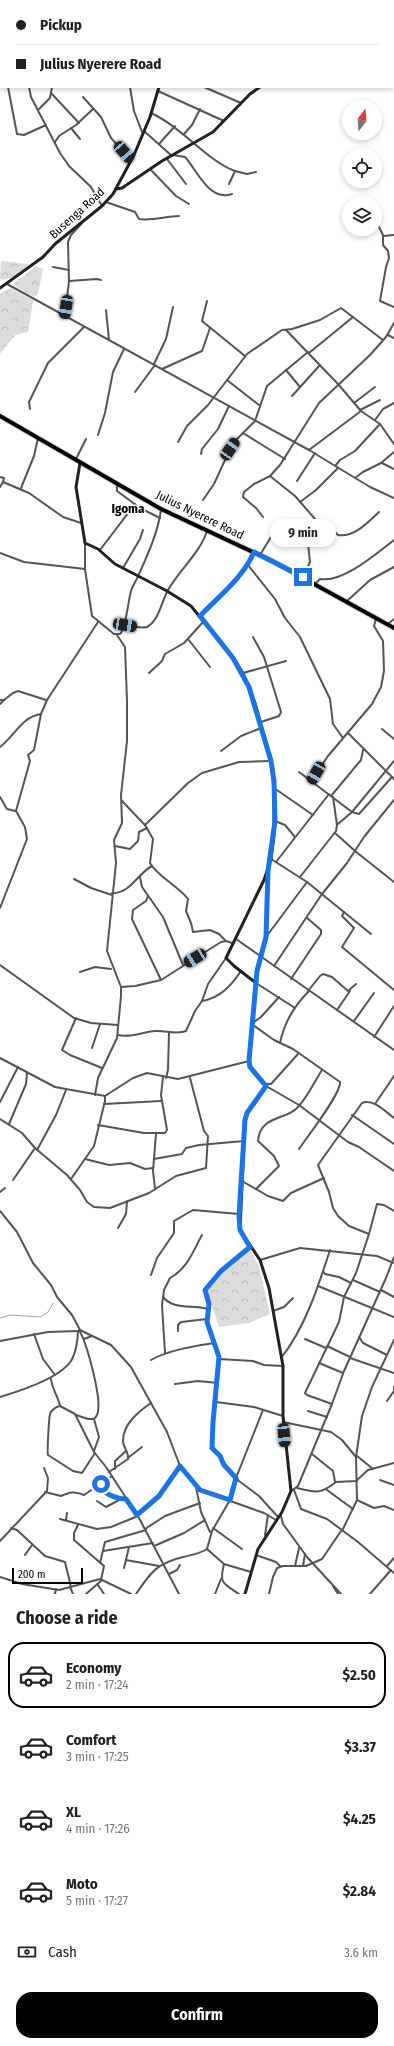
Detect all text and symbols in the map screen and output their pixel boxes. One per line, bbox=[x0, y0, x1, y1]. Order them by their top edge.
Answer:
text: Pickup bbox=[40, 16, 82, 34]
text: Julius Nyerere Road bbox=[40, 55, 161, 73]
north arrow bbox=[342, 100, 382, 140]
map controls bbox=[342, 100, 382, 236]
car bbox=[112, 139, 136, 165]
button: locate bbox=[342, 148, 382, 188]
street label: Busenga Road bbox=[47, 185, 107, 241]
button: layers bbox=[342, 196, 382, 236]
car bbox=[58, 294, 74, 320]
car bbox=[218, 436, 242, 462]
street label: Julius Nyerere Road bbox=[154, 488, 246, 542]
district label: Igoma bbox=[112, 501, 145, 516]
callout: 9 min bbox=[270, 519, 336, 547]
text: 9 min bbox=[288, 525, 318, 540]
route end bbox=[294, 568, 312, 586]
car bbox=[112, 617, 138, 633]
car bbox=[305, 760, 327, 786]
car bbox=[182, 947, 208, 969]
car bbox=[277, 1423, 291, 1447]
route start bbox=[92, 1475, 110, 1493]
scale bar bbox=[12, 1566, 83, 1585]
text: 200 m bbox=[18, 1568, 45, 1581]
text: Choose a ride bbox=[16, 1607, 118, 1629]
icon: car bbox=[18, 1657, 54, 1693]
text: Economy bbox=[66, 1659, 121, 1677]
text: $2.50 bbox=[343, 1666, 376, 1684]
text: 2 min · 17:24 bbox=[66, 1677, 129, 1692]
icon: car bbox=[18, 1729, 54, 1765]
text: Comfort bbox=[66, 1731, 117, 1749]
text: $3.37 bbox=[344, 1738, 376, 1756]
text: 3 min · 17:25 bbox=[66, 1749, 129, 1764]
icon: car bbox=[18, 1801, 54, 1837]
text: XL bbox=[66, 1803, 81, 1821]
text: $4.25 bbox=[343, 1810, 376, 1828]
text: 4 min · 17:26 bbox=[66, 1821, 130, 1836]
icon: car bbox=[18, 1873, 54, 1909]
text: Moto bbox=[66, 1875, 98, 1893]
text: $2.84 bbox=[343, 1882, 376, 1900]
text: 5 min · 17:27 bbox=[66, 1893, 128, 1908]
icon: cash bbox=[16, 1941, 38, 1963]
text: Cash bbox=[48, 1943, 77, 1961]
text: 3.6 km bbox=[344, 1945, 378, 1960]
button: Confirm bbox=[16, 1992, 378, 2038]

